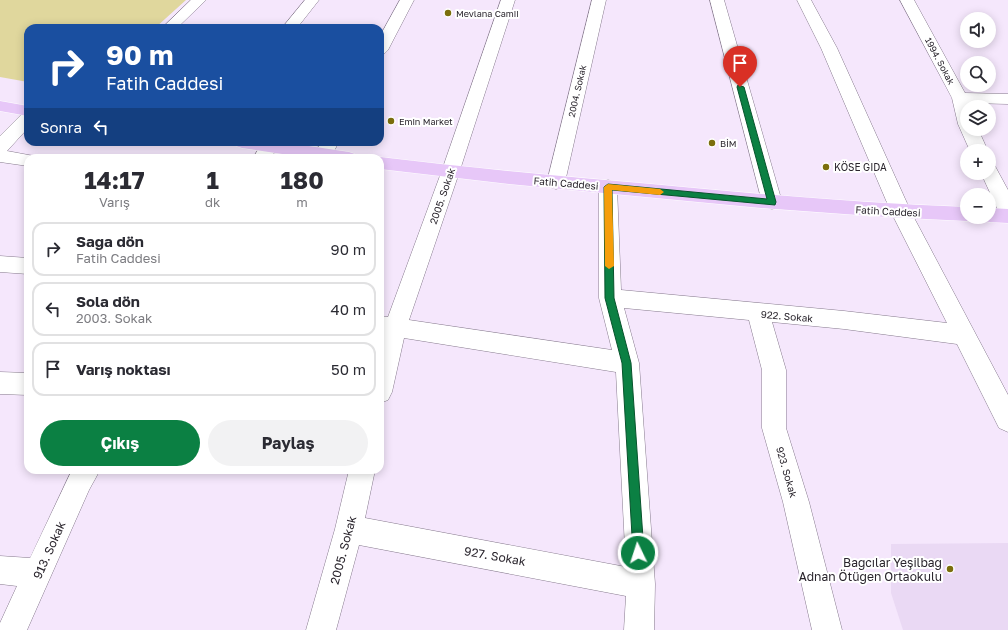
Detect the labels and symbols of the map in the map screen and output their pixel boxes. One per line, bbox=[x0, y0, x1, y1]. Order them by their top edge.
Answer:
marker: Mevlana Camii bbox=[443, 8, 453, 18]
place label: Mevlana Camii bbox=[456, 8, 519, 19]
street label: 1994. Sokak bbox=[923, 35, 957, 87]
pin bbox=[723, 46, 757, 87]
street label: 2004. Sokak bbox=[566, 64, 588, 118]
marker: Emin Market bbox=[386, 116, 396, 126]
place label: Emin Market bbox=[399, 116, 453, 127]
marker: BİM bbox=[707, 138, 717, 148]
place label: BİM bbox=[720, 138, 737, 149]
place label: KÖSE GIDA bbox=[834, 160, 887, 173]
marker: KÖSE GIDA bbox=[821, 162, 831, 172]
street label: 2005. Sokak bbox=[427, 166, 457, 226]
street label: Fatih Caddesi bbox=[533, 174, 599, 192]
street label: Fatih Caddesi bbox=[855, 203, 921, 219]
street label: 922. Sokak bbox=[760, 308, 814, 324]
street label: 923. Sokak bbox=[774, 445, 800, 499]
street label: 2005. Sokak bbox=[327, 514, 359, 586]
street label: 913. Sokak bbox=[30, 519, 69, 581]
position arrow bbox=[617, 532, 659, 574]
street label: 927. Sokak bbox=[463, 543, 527, 569]
place label: Bağcılar Yeşilbağ Adnan Ötügen Ortaokulu bbox=[799, 555, 942, 584]
marker: Bağcılar Yeşilbağ Adnan Ötügen Ortaokulu bbox=[945, 564, 955, 574]

